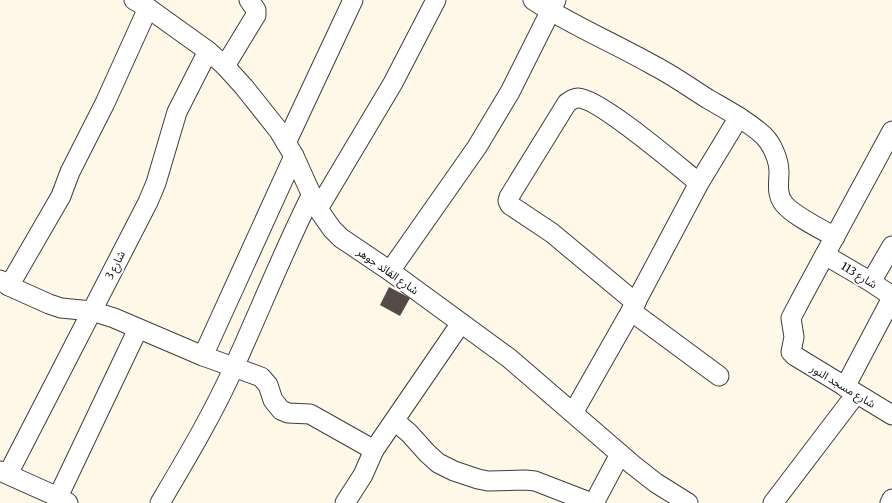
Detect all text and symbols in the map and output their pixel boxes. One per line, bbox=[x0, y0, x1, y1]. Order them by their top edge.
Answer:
street label: شارع القائد جوهر bbox=[353, 244, 422, 298]
street label: شارع 3 bbox=[102, 248, 129, 282]
street label: شارع 113 bbox=[838, 259, 880, 292]
street label: شارع مسجد النور bbox=[807, 361, 878, 412]

